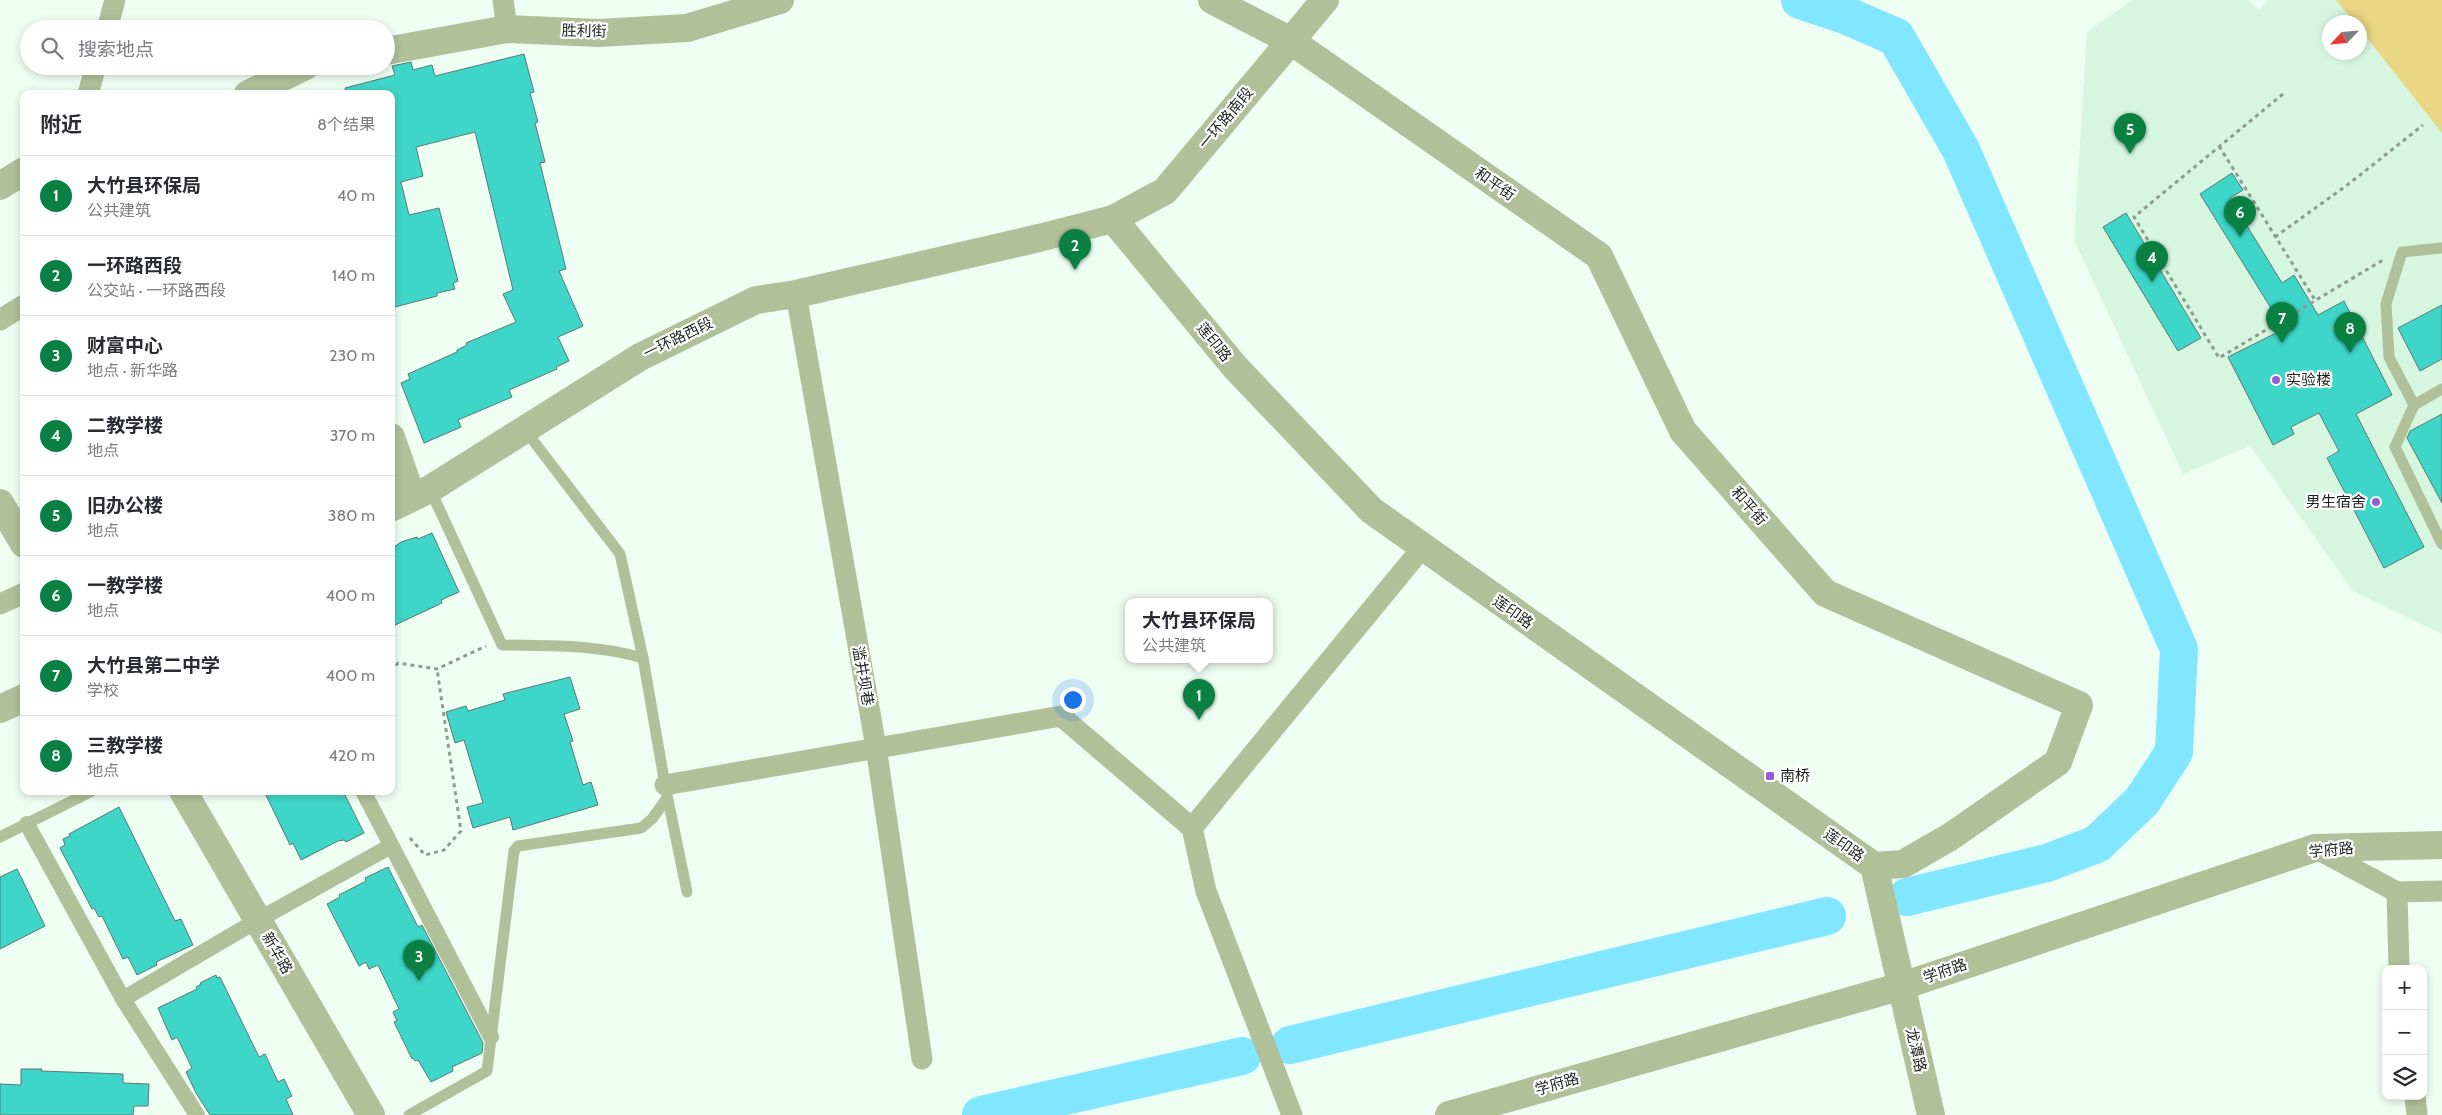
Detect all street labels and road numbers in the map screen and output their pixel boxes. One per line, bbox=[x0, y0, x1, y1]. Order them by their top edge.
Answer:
street label: 胜利街 bbox=[561, 22, 607, 40]
street label: 一环路南段 bbox=[1195, 83, 1257, 153]
street label: 和平街 bbox=[1471, 164, 1519, 204]
street label: 一环路西段 bbox=[640, 313, 716, 363]
street label: 莲印路 bbox=[1193, 319, 1235, 365]
street label: 和平街 bbox=[1727, 483, 1771, 529]
street label: 莲印路 bbox=[1489, 592, 1537, 632]
street label: 滥井坝巷 bbox=[849, 645, 877, 707]
street label: 莲印路 bbox=[1820, 825, 1868, 865]
street label: 学府路 bbox=[2308, 839, 2354, 861]
street label: 新华路 bbox=[258, 929, 296, 977]
street label: 学府路 bbox=[1921, 955, 1969, 987]
street label: 龙潭路 bbox=[1902, 1026, 1930, 1074]
street label: 学府路 bbox=[1533, 1069, 1581, 1099]

